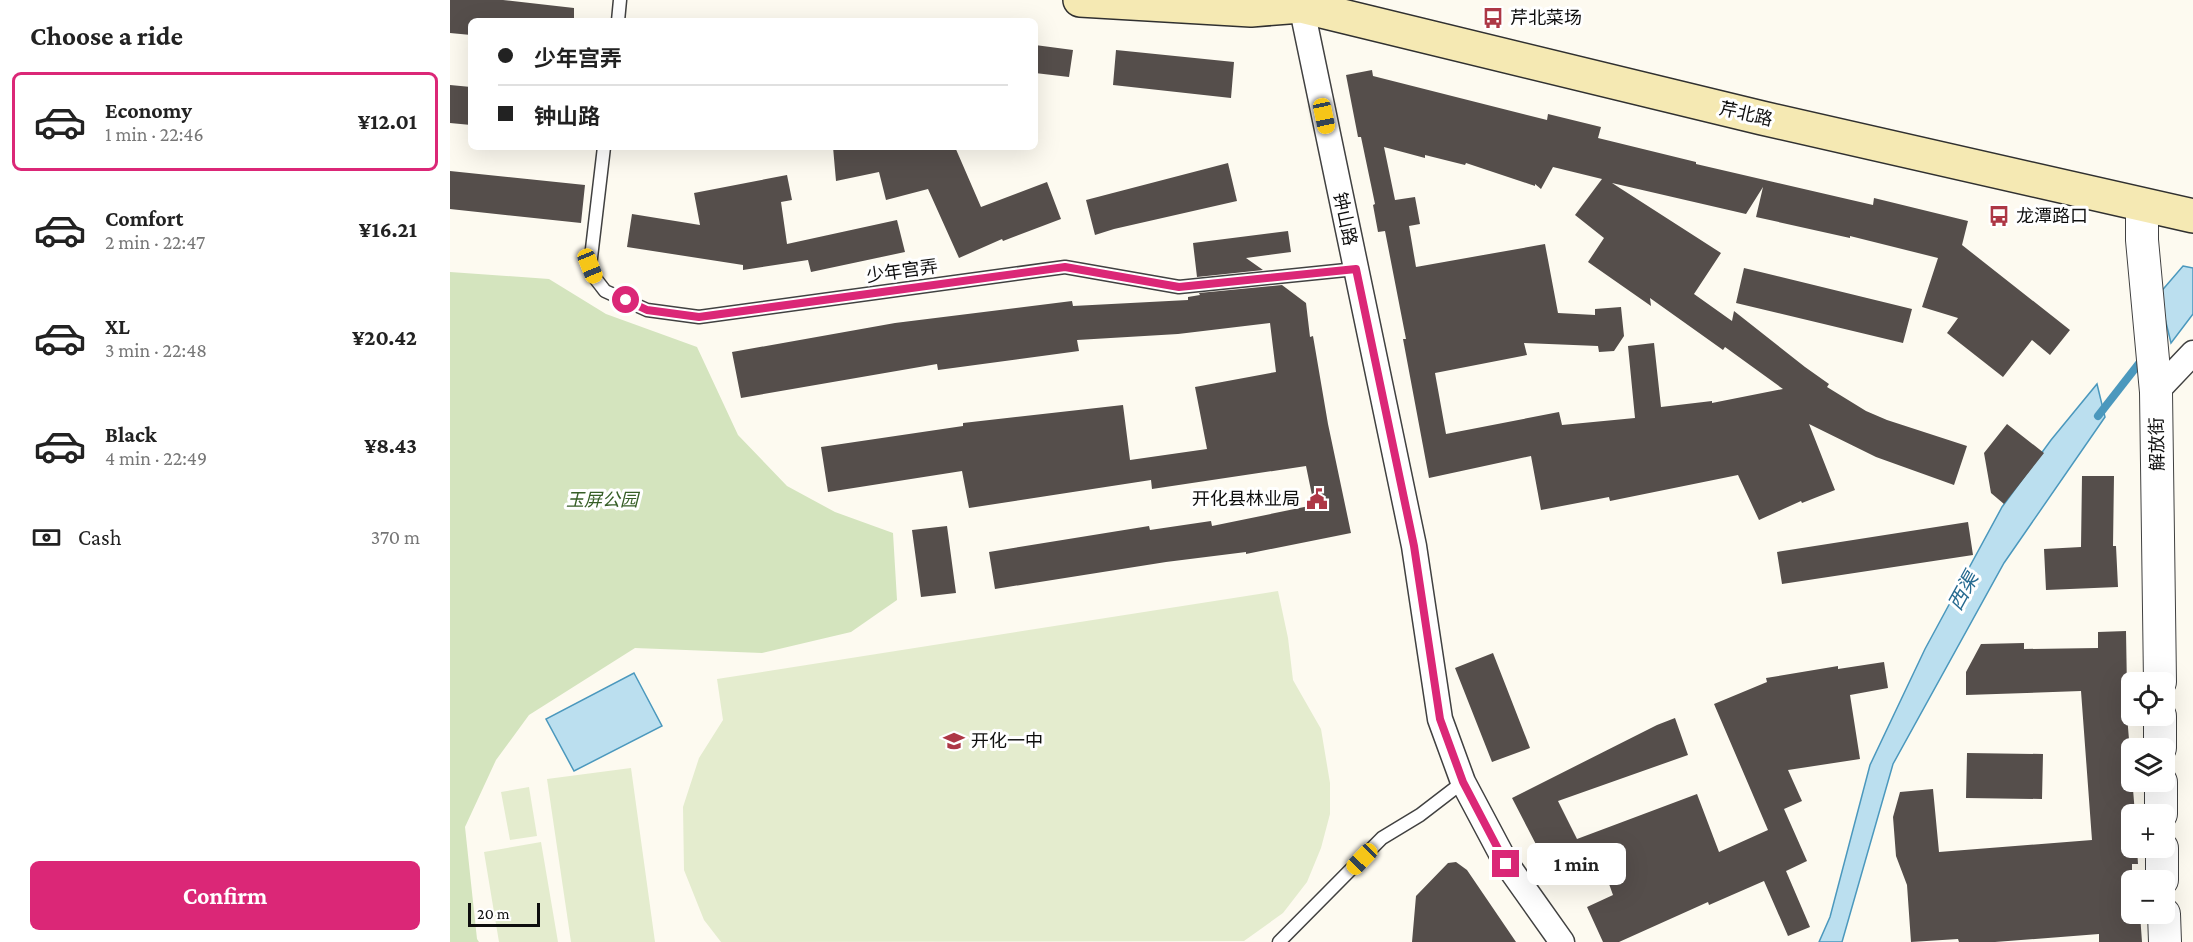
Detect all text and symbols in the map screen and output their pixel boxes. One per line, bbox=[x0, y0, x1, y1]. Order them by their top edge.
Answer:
bus stop icon: 芹北菜场 bbox=[1481, 6, 1505, 30]
place label: 芹北菜场 bbox=[1510, 8, 1582, 28]
text: Choose a ride bbox=[30, 21, 183, 51]
text: 少年宫弄 bbox=[534, 46, 622, 71]
icon: car bbox=[33, 95, 87, 149]
car bbox=[1311, 97, 1337, 135]
text: Economy bbox=[105, 98, 192, 123]
street label: 芹北路 bbox=[1717, 98, 1775, 130]
text: 钟山路 bbox=[534, 104, 600, 129]
text: ¥12.01 bbox=[358, 109, 417, 134]
text: 1 min · 22:46 bbox=[105, 123, 204, 145]
street label: 钟山路 bbox=[1330, 191, 1360, 247]
icon: car bbox=[33, 203, 87, 257]
bus stop icon: 龙潭路口 bbox=[1987, 204, 2011, 228]
text: Comfort bbox=[105, 206, 183, 231]
place label: 龙潭路口 bbox=[2016, 206, 2088, 226]
text: ¥16.21 bbox=[359, 217, 417, 242]
text: 2 min · 22:47 bbox=[105, 231, 205, 253]
car bbox=[575, 246, 605, 286]
street label: 少年宫弄 bbox=[865, 256, 939, 286]
route start bbox=[612, 286, 639, 313]
icon: car bbox=[33, 311, 87, 365]
text: XL bbox=[105, 314, 130, 339]
text: ¥20.42 bbox=[352, 325, 417, 350]
text: 3 min · 22:48 bbox=[105, 339, 207, 361]
street label: 解放街 bbox=[2147, 417, 2167, 471]
icon: car bbox=[33, 419, 87, 473]
text: Black bbox=[105, 422, 157, 447]
text: ¥8.43 bbox=[364, 433, 417, 458]
text: 4 min · 22:49 bbox=[105, 447, 207, 469]
public building icon: 开化县林业局 bbox=[1305, 487, 1329, 511]
place label: 开化县林业局 bbox=[1192, 489, 1300, 509]
park label: 玉屏公园 bbox=[566, 490, 641, 510]
icon: cash bbox=[30, 521, 63, 554]
text: Cash bbox=[78, 525, 122, 550]
text: 370 m bbox=[371, 526, 420, 548]
water label: 西渠 bbox=[1944, 566, 1984, 614]
map controls bbox=[2121, 672, 2175, 924]
button: locate bbox=[2121, 672, 2175, 726]
school or university icon: 开化一中 bbox=[942, 729, 966, 753]
place label: 开化一中 bbox=[971, 731, 1043, 751]
button: layers bbox=[2121, 738, 2175, 792]
button: + bbox=[2121, 804, 2175, 858]
car bbox=[1343, 840, 1381, 878]
callout: 1 min bbox=[1527, 843, 1626, 885]
route end bbox=[1492, 850, 1519, 877]
text: 1 min bbox=[1554, 853, 1599, 875]
button: Confirm bbox=[30, 861, 420, 930]
button: − bbox=[2121, 870, 2175, 924]
scale bar bbox=[468, 900, 540, 928]
text: 20 m bbox=[477, 905, 510, 922]

